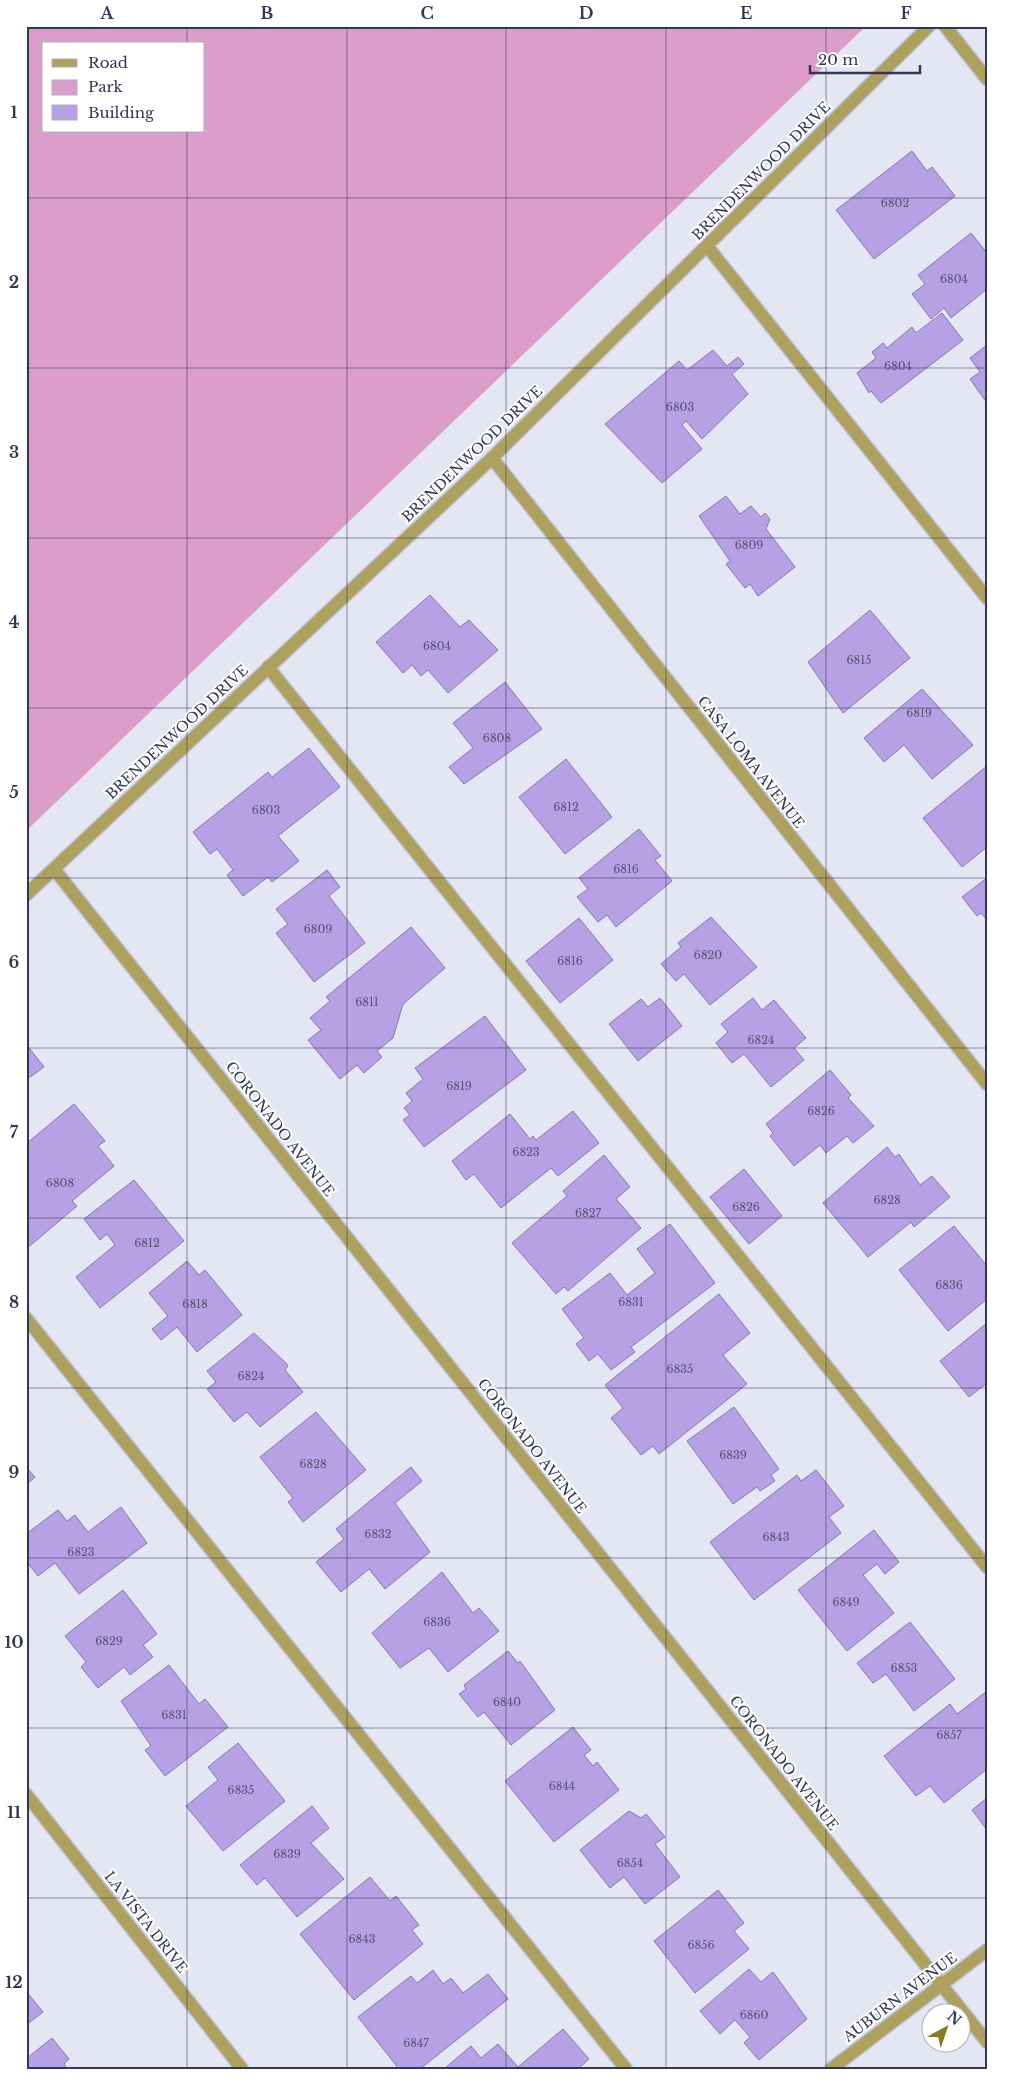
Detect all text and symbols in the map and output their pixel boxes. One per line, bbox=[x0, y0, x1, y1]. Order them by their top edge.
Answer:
text: A bbox=[100, 3, 115, 23]
text: B bbox=[261, 3, 274, 23]
text: C bbox=[420, 3, 434, 23]
text: D bbox=[579, 3, 593, 23]
text: E bbox=[740, 3, 752, 23]
text: F bbox=[900, 3, 912, 23]
legend bbox=[42, 42, 205, 132]
scale bar bbox=[810, 42, 920, 74]
text: 20 m bbox=[818, 50, 858, 69]
text: Road bbox=[88, 53, 128, 72]
text: Park bbox=[88, 77, 124, 96]
street label: BRENDENWOOD DRIVE bbox=[688, 98, 834, 244]
text: 1 bbox=[11, 102, 18, 122]
text: Building bbox=[88, 103, 155, 122]
house number: 6802 bbox=[881, 196, 909, 210]
text: 2 bbox=[9, 272, 19, 292]
house number: 6804 bbox=[940, 272, 968, 286]
house number: 6804 bbox=[884, 359, 912, 373]
street label: BRENDENWOOD DRIVE bbox=[398, 382, 546, 526]
house number: 6803 bbox=[666, 400, 694, 414]
text: 3 bbox=[9, 442, 19, 462]
house number: 6809 bbox=[735, 538, 763, 552]
text: 4 bbox=[9, 612, 19, 632]
house number: 6804 bbox=[423, 639, 451, 653]
house number: 6815 bbox=[847, 653, 871, 667]
street label: BRENDENWOOD DRIVE bbox=[102, 661, 252, 803]
street label: CASA LOMA AVENUE bbox=[694, 692, 808, 832]
house number: 6819 bbox=[906, 706, 932, 720]
house number: 6808 bbox=[483, 731, 511, 745]
text: 5 bbox=[9, 782, 19, 802]
house number: 6812 bbox=[553, 800, 579, 814]
house number: 6803 bbox=[252, 803, 280, 817]
house number: 6816 bbox=[613, 862, 639, 876]
house number: 6809 bbox=[304, 922, 332, 936]
house number: 6820 bbox=[694, 948, 722, 962]
text: 6 bbox=[9, 952, 20, 972]
house number: 6816 bbox=[557, 954, 583, 968]
house number: 6811 bbox=[355, 995, 379, 1009]
house number: 6824 bbox=[748, 1033, 774, 1047]
street label: CORONADO AVENUE bbox=[222, 1058, 338, 1200]
house number: 6819 bbox=[446, 1079, 472, 1093]
house number: 6826 bbox=[807, 1104, 835, 1118]
text: 7 bbox=[10, 1122, 19, 1142]
house number: 6823 bbox=[512, 1145, 540, 1159]
house number: 6808 bbox=[46, 1176, 74, 1190]
house number: 6828 bbox=[873, 1193, 901, 1207]
house number: 6826 bbox=[732, 1200, 760, 1214]
house number: 6827 bbox=[575, 1206, 601, 1220]
house number: 6812 bbox=[134, 1236, 160, 1250]
house number: 6836 bbox=[935, 1278, 963, 1292]
text: 8 bbox=[9, 1292, 19, 1312]
house number: 6831 bbox=[618, 1295, 644, 1309]
house number: 6818 bbox=[182, 1297, 208, 1311]
house number: 6835 bbox=[667, 1362, 693, 1376]
house number: 6824 bbox=[238, 1369, 264, 1383]
street label: CORONADO AVENUE bbox=[474, 1375, 590, 1517]
house number: 6839 bbox=[719, 1448, 747, 1462]
house number: 6828 bbox=[299, 1457, 327, 1471]
text: 9 bbox=[9, 1462, 20, 1482]
house number: 6832 bbox=[364, 1527, 392, 1541]
house number: 6843 bbox=[763, 1530, 790, 1544]
house number: 6823 bbox=[67, 1545, 95, 1559]
house number: 6849 bbox=[832, 1595, 860, 1609]
house number: 6836 bbox=[423, 1615, 451, 1629]
text: 10 bbox=[4, 1632, 24, 1652]
house number: 6829 bbox=[95, 1634, 123, 1648]
house number: 6853 bbox=[891, 1661, 918, 1675]
street label: CORONADO AVENUE bbox=[726, 1692, 842, 1834]
house number: 6840 bbox=[493, 1695, 521, 1709]
house number: 6831 bbox=[161, 1708, 187, 1722]
house number: 6857 bbox=[936, 1728, 962, 1742]
house number: 6844 bbox=[549, 1779, 575, 1793]
house number: 6835 bbox=[228, 1783, 254, 1797]
text: 11 bbox=[7, 1802, 21, 1822]
house number: 6839 bbox=[273, 1847, 301, 1861]
house number: 6854 bbox=[617, 1856, 643, 1870]
street label: LA VISTA DRIVE bbox=[101, 1868, 191, 1976]
house number: 6843 bbox=[349, 1932, 376, 1946]
house number: 6856 bbox=[687, 1938, 715, 1952]
street label: AUBURN AVENUE bbox=[840, 1949, 960, 2045]
text: 12 bbox=[5, 1972, 23, 1992]
north arrow bbox=[920, 2002, 970, 2052]
house number: 6860 bbox=[740, 2008, 768, 2022]
house number: 6847 bbox=[403, 2036, 429, 2050]

